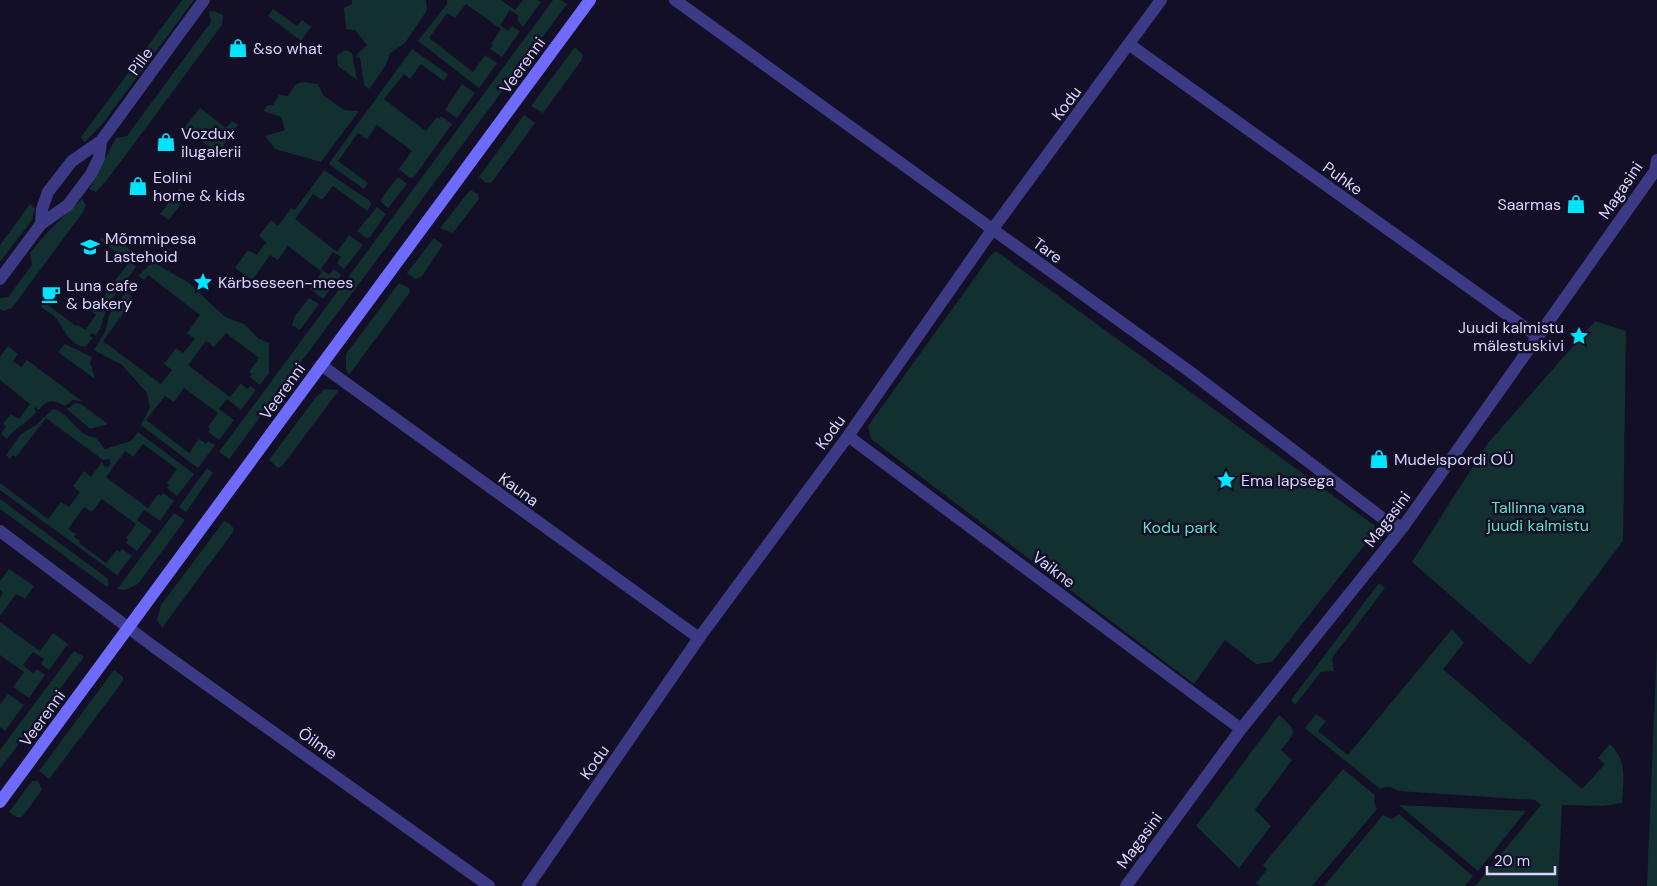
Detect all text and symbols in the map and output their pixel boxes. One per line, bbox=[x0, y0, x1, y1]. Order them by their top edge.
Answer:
street label: Veerenni bbox=[495, 33, 550, 98]
shop icon: &so what bbox=[227, 37, 249, 59]
place label: &so what bbox=[253, 38, 323, 59]
street label: Pille bbox=[123, 43, 158, 79]
street label: Kodu bbox=[1047, 82, 1086, 125]
place label: Vozdux ilugalerii bbox=[181, 123, 241, 162]
shop icon: Vozdux ilugalerii bbox=[155, 131, 177, 153]
street label: Puhke bbox=[1319, 157, 1367, 200]
street label: Magasini bbox=[1594, 158, 1647, 223]
place label: Eolini home & kids bbox=[153, 167, 245, 206]
shop icon: Eolini home & kids bbox=[127, 175, 149, 197]
shop icon: Saarmas bbox=[1565, 193, 1587, 215]
place label: Saarmas bbox=[1497, 194, 1561, 215]
place label: Mõmmipesa Lastehoid bbox=[105, 228, 196, 267]
street label: Tare bbox=[1029, 233, 1066, 268]
school or university icon: Mõmmipesa Lastehoid bbox=[79, 236, 101, 258]
place icon: Kärbseseen-mees bbox=[192, 271, 214, 293]
place label: Kärbseseen-mees bbox=[218, 272, 353, 293]
place label: Luna cafe & bakery bbox=[66, 275, 138, 314]
cafe icon: Luna cafe & bakery bbox=[40, 283, 62, 305]
place label: Juudi kalmistu mälestuskivi bbox=[1458, 317, 1564, 356]
place icon: Juudi kalmistu mälestuskivi bbox=[1568, 325, 1590, 347]
street label: Veerenni bbox=[255, 359, 310, 424]
street label: Kodu bbox=[811, 411, 850, 454]
shop icon: Mudelspordi OÜ bbox=[1368, 448, 1390, 470]
place label: Mudelspordi OÜ bbox=[1394, 449, 1513, 470]
street label: Kauna bbox=[494, 468, 543, 511]
place icon: Ema lapsega bbox=[1215, 469, 1237, 491]
place label: Ema lapsega bbox=[1241, 470, 1334, 491]
street label: Magasini bbox=[1360, 487, 1415, 551]
park label: Tallinna vana juudi kalmistu bbox=[1486, 497, 1589, 536]
park label: Kodu park bbox=[1143, 517, 1217, 538]
street label: Vaikne bbox=[1028, 546, 1079, 592]
street label: Veerenni bbox=[15, 686, 70, 751]
street label: Õilme bbox=[294, 722, 341, 764]
street label: Kodu bbox=[575, 741, 614, 784]
street label: Magasini bbox=[1112, 808, 1167, 873]
scale bar bbox=[1487, 844, 1554, 876]
text: 20 m bbox=[1494, 851, 1530, 871]

